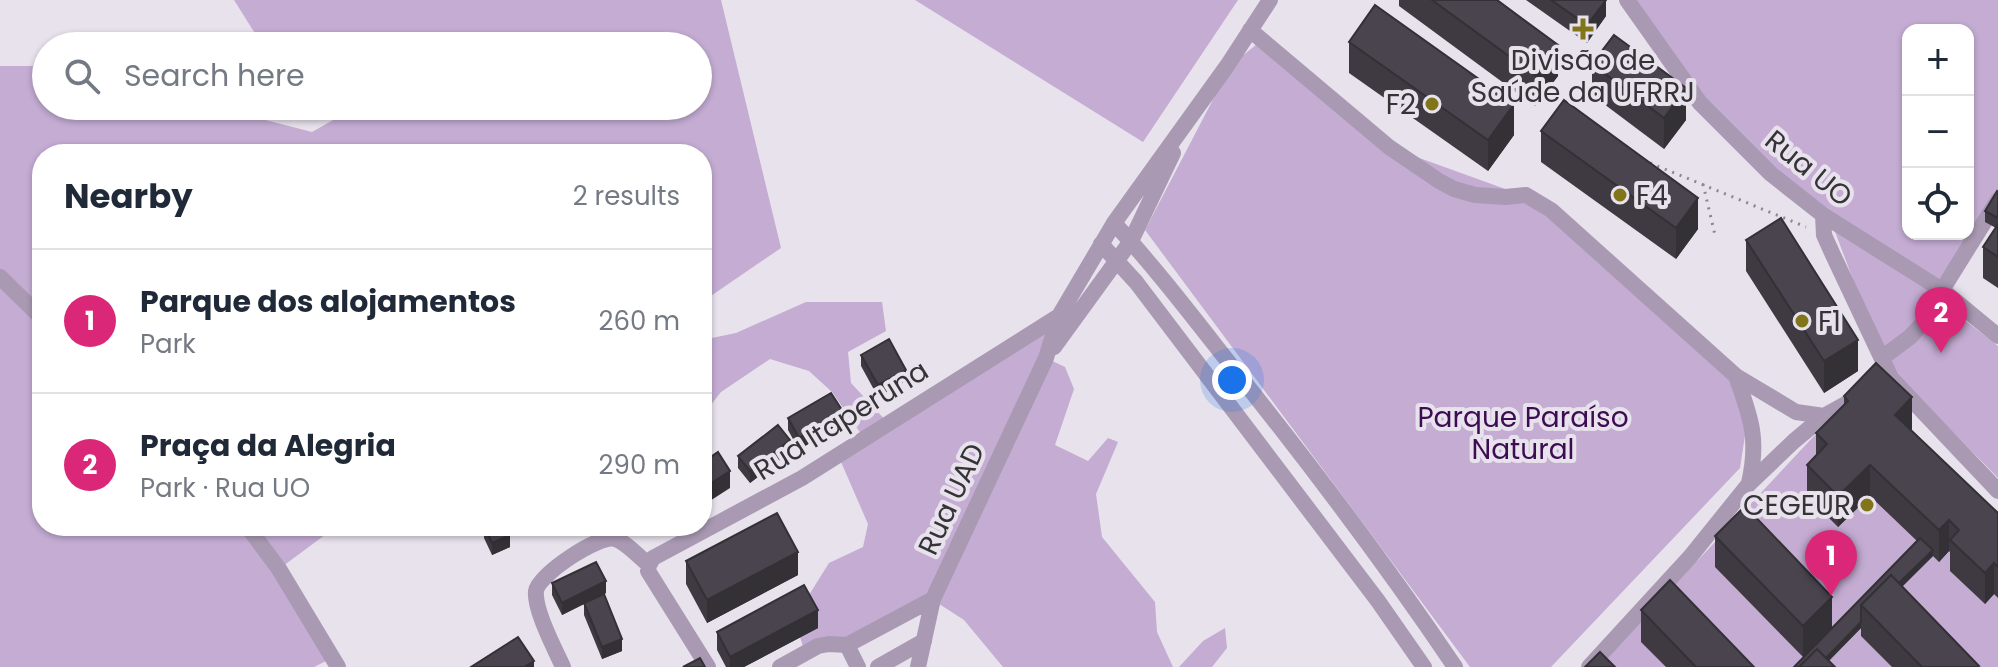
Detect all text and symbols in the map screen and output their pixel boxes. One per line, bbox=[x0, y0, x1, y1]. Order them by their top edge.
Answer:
marker: Divisão de Saúde da UFRRJ bbox=[1572, 18, 1594, 40]
map controls bbox=[1902, 24, 1974, 240]
button: + bbox=[1902, 24, 1974, 96]
search box bbox=[32, 32, 712, 120]
place label: Divisão de Saúde da UFRRJ bbox=[1471, 41, 1695, 112]
icon: search bbox=[60, 54, 104, 98]
text: Search here bbox=[124, 54, 305, 97]
place label: F2 bbox=[1386, 85, 1416, 124]
marker: F2 bbox=[1423, 95, 1441, 113]
button: − bbox=[1902, 96, 1974, 168]
street label: Rua UO bbox=[1757, 121, 1861, 216]
button: locate bbox=[1902, 168, 1974, 240]
text: Nearby bbox=[64, 172, 193, 220]
place label: F4 bbox=[1636, 176, 1668, 215]
text: 2 results bbox=[573, 178, 680, 214]
marker: F4 bbox=[1611, 186, 1629, 204]
text: Parque dos alojamentos bbox=[140, 280, 516, 323]
pin: 2 bbox=[1915, 287, 1967, 353]
place label: F1 bbox=[1818, 302, 1841, 341]
text: 1 bbox=[85, 303, 95, 339]
text: 260 m bbox=[598, 303, 680, 339]
marker: F1 bbox=[1793, 312, 1811, 330]
text: Park bbox=[140, 326, 196, 362]
street label: Rua Itaperuna bbox=[747, 351, 936, 490]
your location bbox=[1212, 360, 1252, 400]
park label: Parque Paraíso Natural bbox=[1417, 398, 1629, 469]
text: Praça da Alegria bbox=[140, 424, 396, 467]
street label: Rua UAD bbox=[909, 437, 994, 561]
text: 2 bbox=[83, 447, 97, 483]
text: 290 m bbox=[599, 447, 680, 483]
text: Park · Rua UO bbox=[140, 470, 310, 506]
place label: CEGEUR bbox=[1743, 486, 1851, 525]
marker: CEGEUR bbox=[1858, 496, 1876, 514]
pin: 1 bbox=[1805, 530, 1857, 596]

